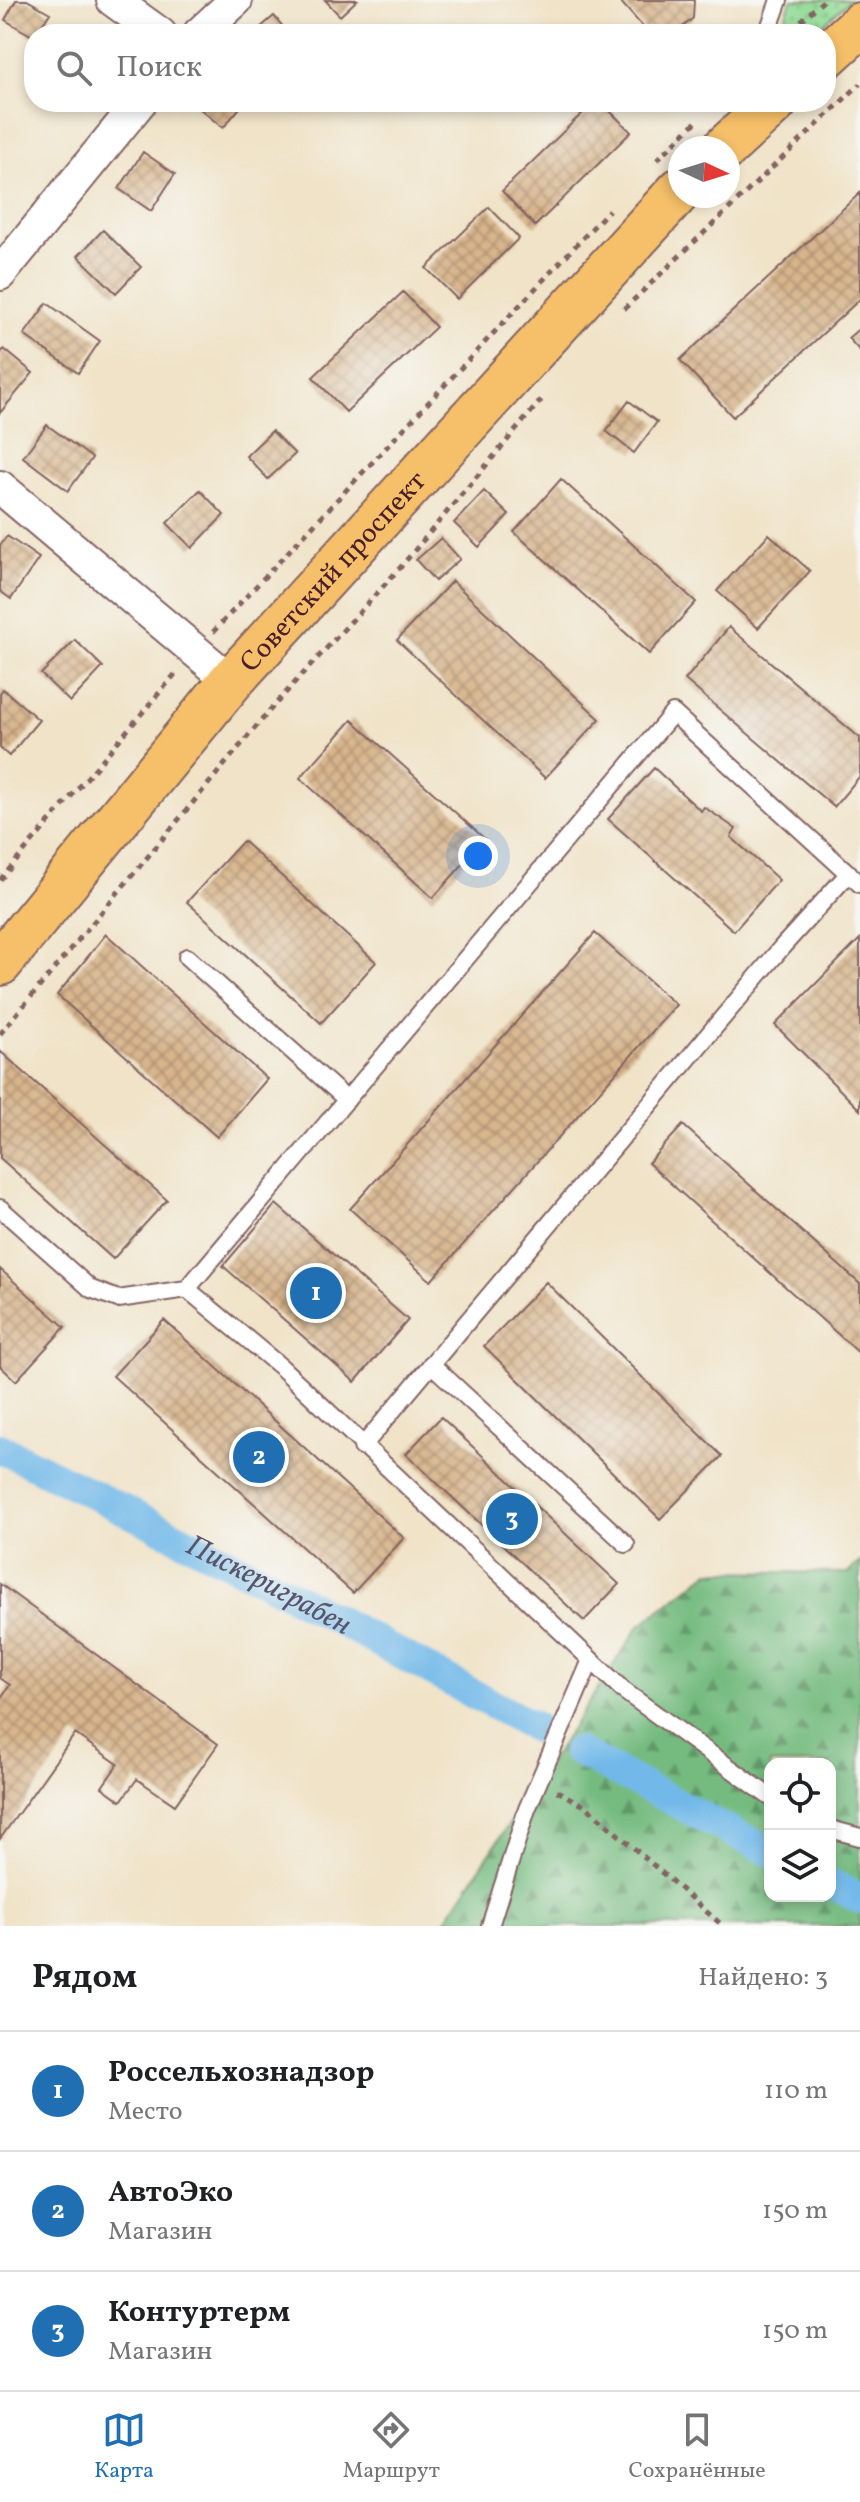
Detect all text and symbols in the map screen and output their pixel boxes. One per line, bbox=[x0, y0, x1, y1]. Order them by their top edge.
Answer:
search box bbox=[24, 24, 836, 112]
icon: search bbox=[52, 46, 96, 90]
text: Поиск bbox=[116, 47, 202, 89]
north arrow bbox=[668, 136, 740, 208]
street label: Советский проспект bbox=[232, 463, 436, 682]
your location bbox=[458, 836, 498, 876]
pin: 1 bbox=[290, 1263, 342, 1323]
pin: 2 bbox=[233, 1427, 285, 1487]
pin: 3 bbox=[486, 1489, 538, 1549]
water label: Пискериграбен bbox=[179, 1526, 359, 1647]
map controls bbox=[764, 1758, 836, 1902]
button: locate bbox=[764, 1758, 836, 1830]
button: layers bbox=[764, 1830, 836, 1902]
text: Рядом bbox=[32, 1955, 137, 2002]
text: Найдено: 3 bbox=[698, 1960, 828, 1996]
text: Россельхознадзор bbox=[108, 2052, 374, 2094]
text: 1 bbox=[53, 2073, 63, 2109]
text: 110 m bbox=[764, 2073, 828, 2109]
text: Место bbox=[108, 2094, 183, 2130]
text: АвтоЭко bbox=[108, 2172, 233, 2214]
text: 2 bbox=[51, 2193, 65, 2229]
text: 150 m bbox=[762, 2193, 828, 2229]
text: Магазин bbox=[108, 2214, 212, 2250]
text: Контуртерм bbox=[108, 2292, 290, 2334]
text: 3 bbox=[51, 2313, 65, 2349]
text: 150 m bbox=[762, 2313, 828, 2349]
text: Магазин bbox=[108, 2334, 212, 2370]
tab: Карта bbox=[94, 2408, 154, 2487]
tab: Маршрут bbox=[343, 2408, 440, 2487]
tab: Сохранённые bbox=[628, 2408, 766, 2487]

